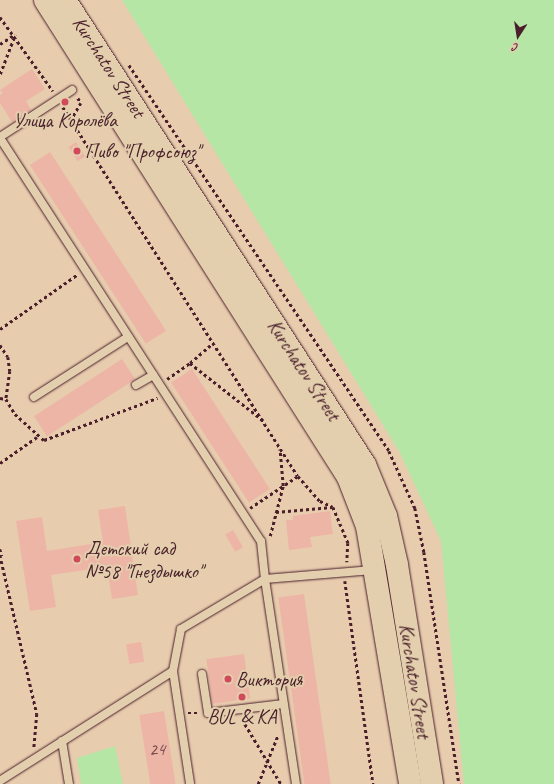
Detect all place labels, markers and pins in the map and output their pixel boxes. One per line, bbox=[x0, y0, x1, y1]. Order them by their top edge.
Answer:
marker: Улица Королёва bbox=[60, 97, 70, 107]
place label: Улица Королёва bbox=[14, 108, 116, 132]
place label: Пиво "Профсоюз" bbox=[85, 139, 200, 163]
marker: Пиво "Профсоюз" bbox=[72, 146, 82, 156]
place label: Детский сад №58 "Гнездышко" bbox=[85, 536, 203, 583]
marker: Детский сад №58 "Гнездышко" bbox=[72, 554, 82, 564]
place label: Виктория bbox=[236, 667, 302, 691]
marker: Виктория bbox=[223, 674, 233, 684]
marker: BUL & KA bbox=[237, 692, 247, 702]
place label: BUL & KA bbox=[207, 704, 277, 728]

